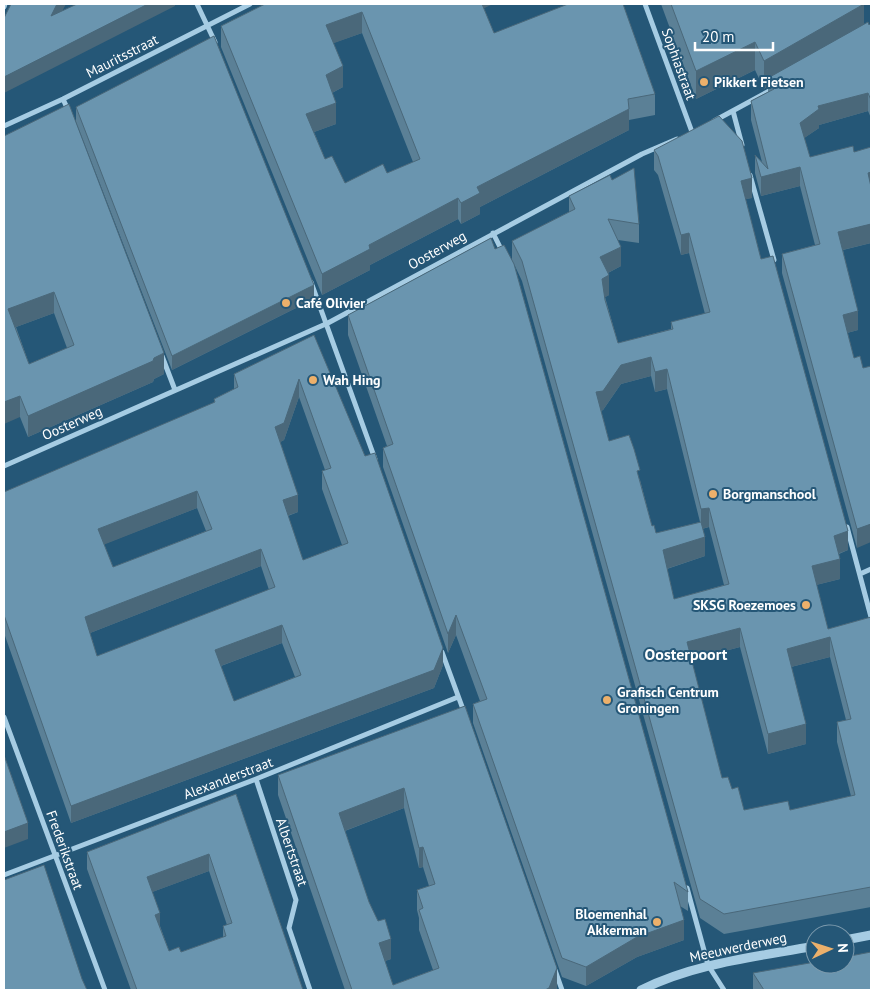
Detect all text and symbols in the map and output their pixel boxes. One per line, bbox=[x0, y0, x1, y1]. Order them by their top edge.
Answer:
scale bar bbox=[695, 20, 772, 52]
street label: Sophiastraat bbox=[658, 26, 700, 103]
text: 20 m bbox=[702, 27, 735, 46]
street label: Mauritsstraat bbox=[83, 30, 161, 82]
place label: Pikkert Fietsen bbox=[714, 73, 804, 91]
marker: Pikkert Fietsen bbox=[698, 76, 710, 88]
street label: Oosterweg bbox=[405, 227, 469, 273]
place label: Café Olivier bbox=[296, 294, 365, 312]
marker: Café Olivier bbox=[280, 297, 292, 309]
place label: Wah Hing bbox=[323, 371, 381, 389]
marker: Wah Hing bbox=[307, 374, 319, 386]
street label: Oosterweg bbox=[39, 402, 105, 444]
place label: Borgmanschool bbox=[723, 485, 817, 503]
marker: Borgmanschool bbox=[707, 488, 719, 500]
place label: SKSG Roezemoes bbox=[693, 596, 796, 614]
marker: SKSG Roezemoes bbox=[800, 599, 812, 611]
district label: Oosterpoort bbox=[645, 644, 728, 664]
place label: Grafisch Centrum Groningen bbox=[617, 683, 719, 717]
marker: Grafisch Centrum Groningen bbox=[601, 694, 613, 706]
street label: Alexanderstraat bbox=[181, 753, 275, 803]
street label: Frederikstraat bbox=[42, 808, 88, 892]
street label: Albertstraat bbox=[272, 816, 312, 889]
place label: Bloemenhal Akkerman bbox=[575, 905, 648, 939]
marker: Bloemenhal Akkerman bbox=[651, 916, 663, 928]
north arrow bbox=[805, 924, 855, 974]
street label: Meeuwerderweg bbox=[688, 928, 788, 966]
text: N bbox=[834, 943, 852, 953]

